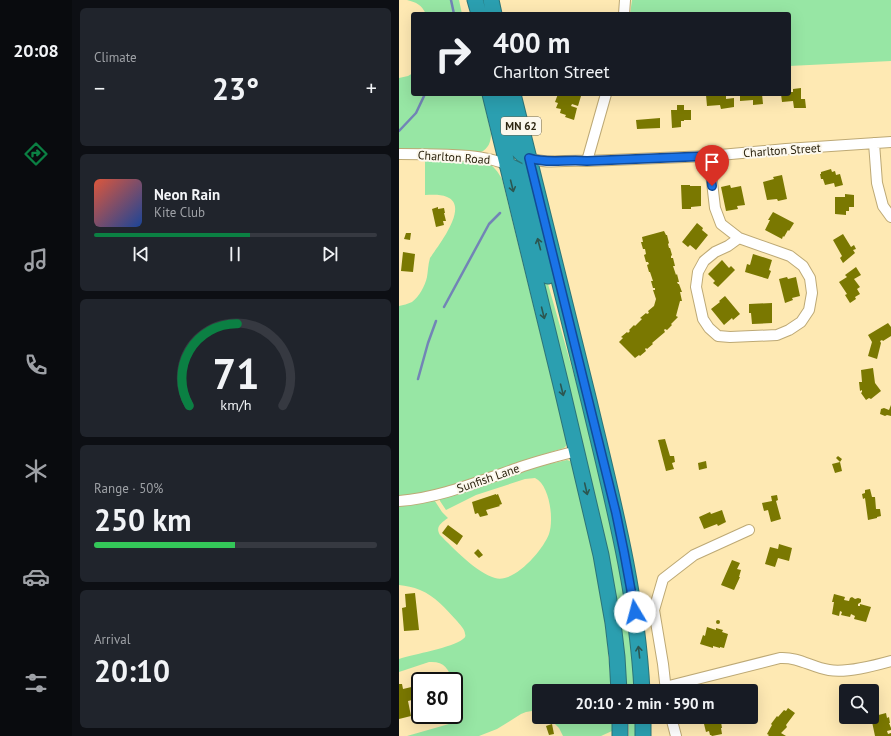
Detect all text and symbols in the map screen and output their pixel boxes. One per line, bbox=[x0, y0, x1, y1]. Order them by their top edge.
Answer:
text: 400 m bbox=[493, 24, 570, 61]
icon: right bbox=[427, 28, 479, 80]
text: 20:08 bbox=[13, 39, 59, 62]
text: Climate bbox=[94, 49, 137, 66]
text: Charlton Street bbox=[493, 60, 610, 83]
text: 23° bbox=[212, 69, 259, 108]
text: − bbox=[94, 74, 105, 102]
text: + bbox=[366, 74, 377, 102]
road number: MN 62 bbox=[501, 117, 541, 135]
icon: directions bbox=[22, 140, 50, 168]
street label: Charlton Street bbox=[743, 140, 821, 160]
pin bbox=[695, 145, 729, 186]
street label: Charlton Road bbox=[417, 147, 491, 167]
icon: arrive bbox=[701, 151, 723, 173]
one-way arrow bbox=[509, 180, 517, 193]
text: Neon Rain bbox=[154, 185, 220, 204]
text: Kite Club bbox=[154, 204, 205, 221]
one-way arrow bbox=[535, 237, 542, 250]
icon: previous bbox=[130, 243, 152, 265]
icon: pause bbox=[224, 243, 246, 265]
icon: next bbox=[319, 243, 341, 265]
icon: music bbox=[22, 246, 50, 274]
one-way arrow bbox=[540, 306, 548, 319]
text: 71 bbox=[212, 347, 259, 400]
icon: phone bbox=[22, 351, 50, 379]
one-way arrow bbox=[559, 383, 567, 396]
text: km/h bbox=[220, 395, 251, 414]
icon: climate bbox=[22, 457, 50, 485]
street label: Sunfish Lane bbox=[455, 460, 521, 496]
text: Range · 50% bbox=[94, 480, 163, 497]
one-way arrow bbox=[583, 482, 591, 495]
text: 250 km bbox=[94, 500, 192, 539]
icon: car bbox=[22, 563, 50, 591]
position arrow bbox=[614, 591, 656, 633]
text: Arrival bbox=[94, 631, 130, 648]
one-way arrow bbox=[635, 646, 643, 659]
text: 20:10 bbox=[94, 651, 170, 690]
icon: filters bbox=[22, 669, 50, 697]
speed limit sign: 80 bbox=[411, 672, 463, 724]
map controls bbox=[839, 684, 879, 724]
button: search bbox=[839, 684, 879, 724]
text: 20:10 · 2 min · 590 m bbox=[576, 694, 714, 713]

